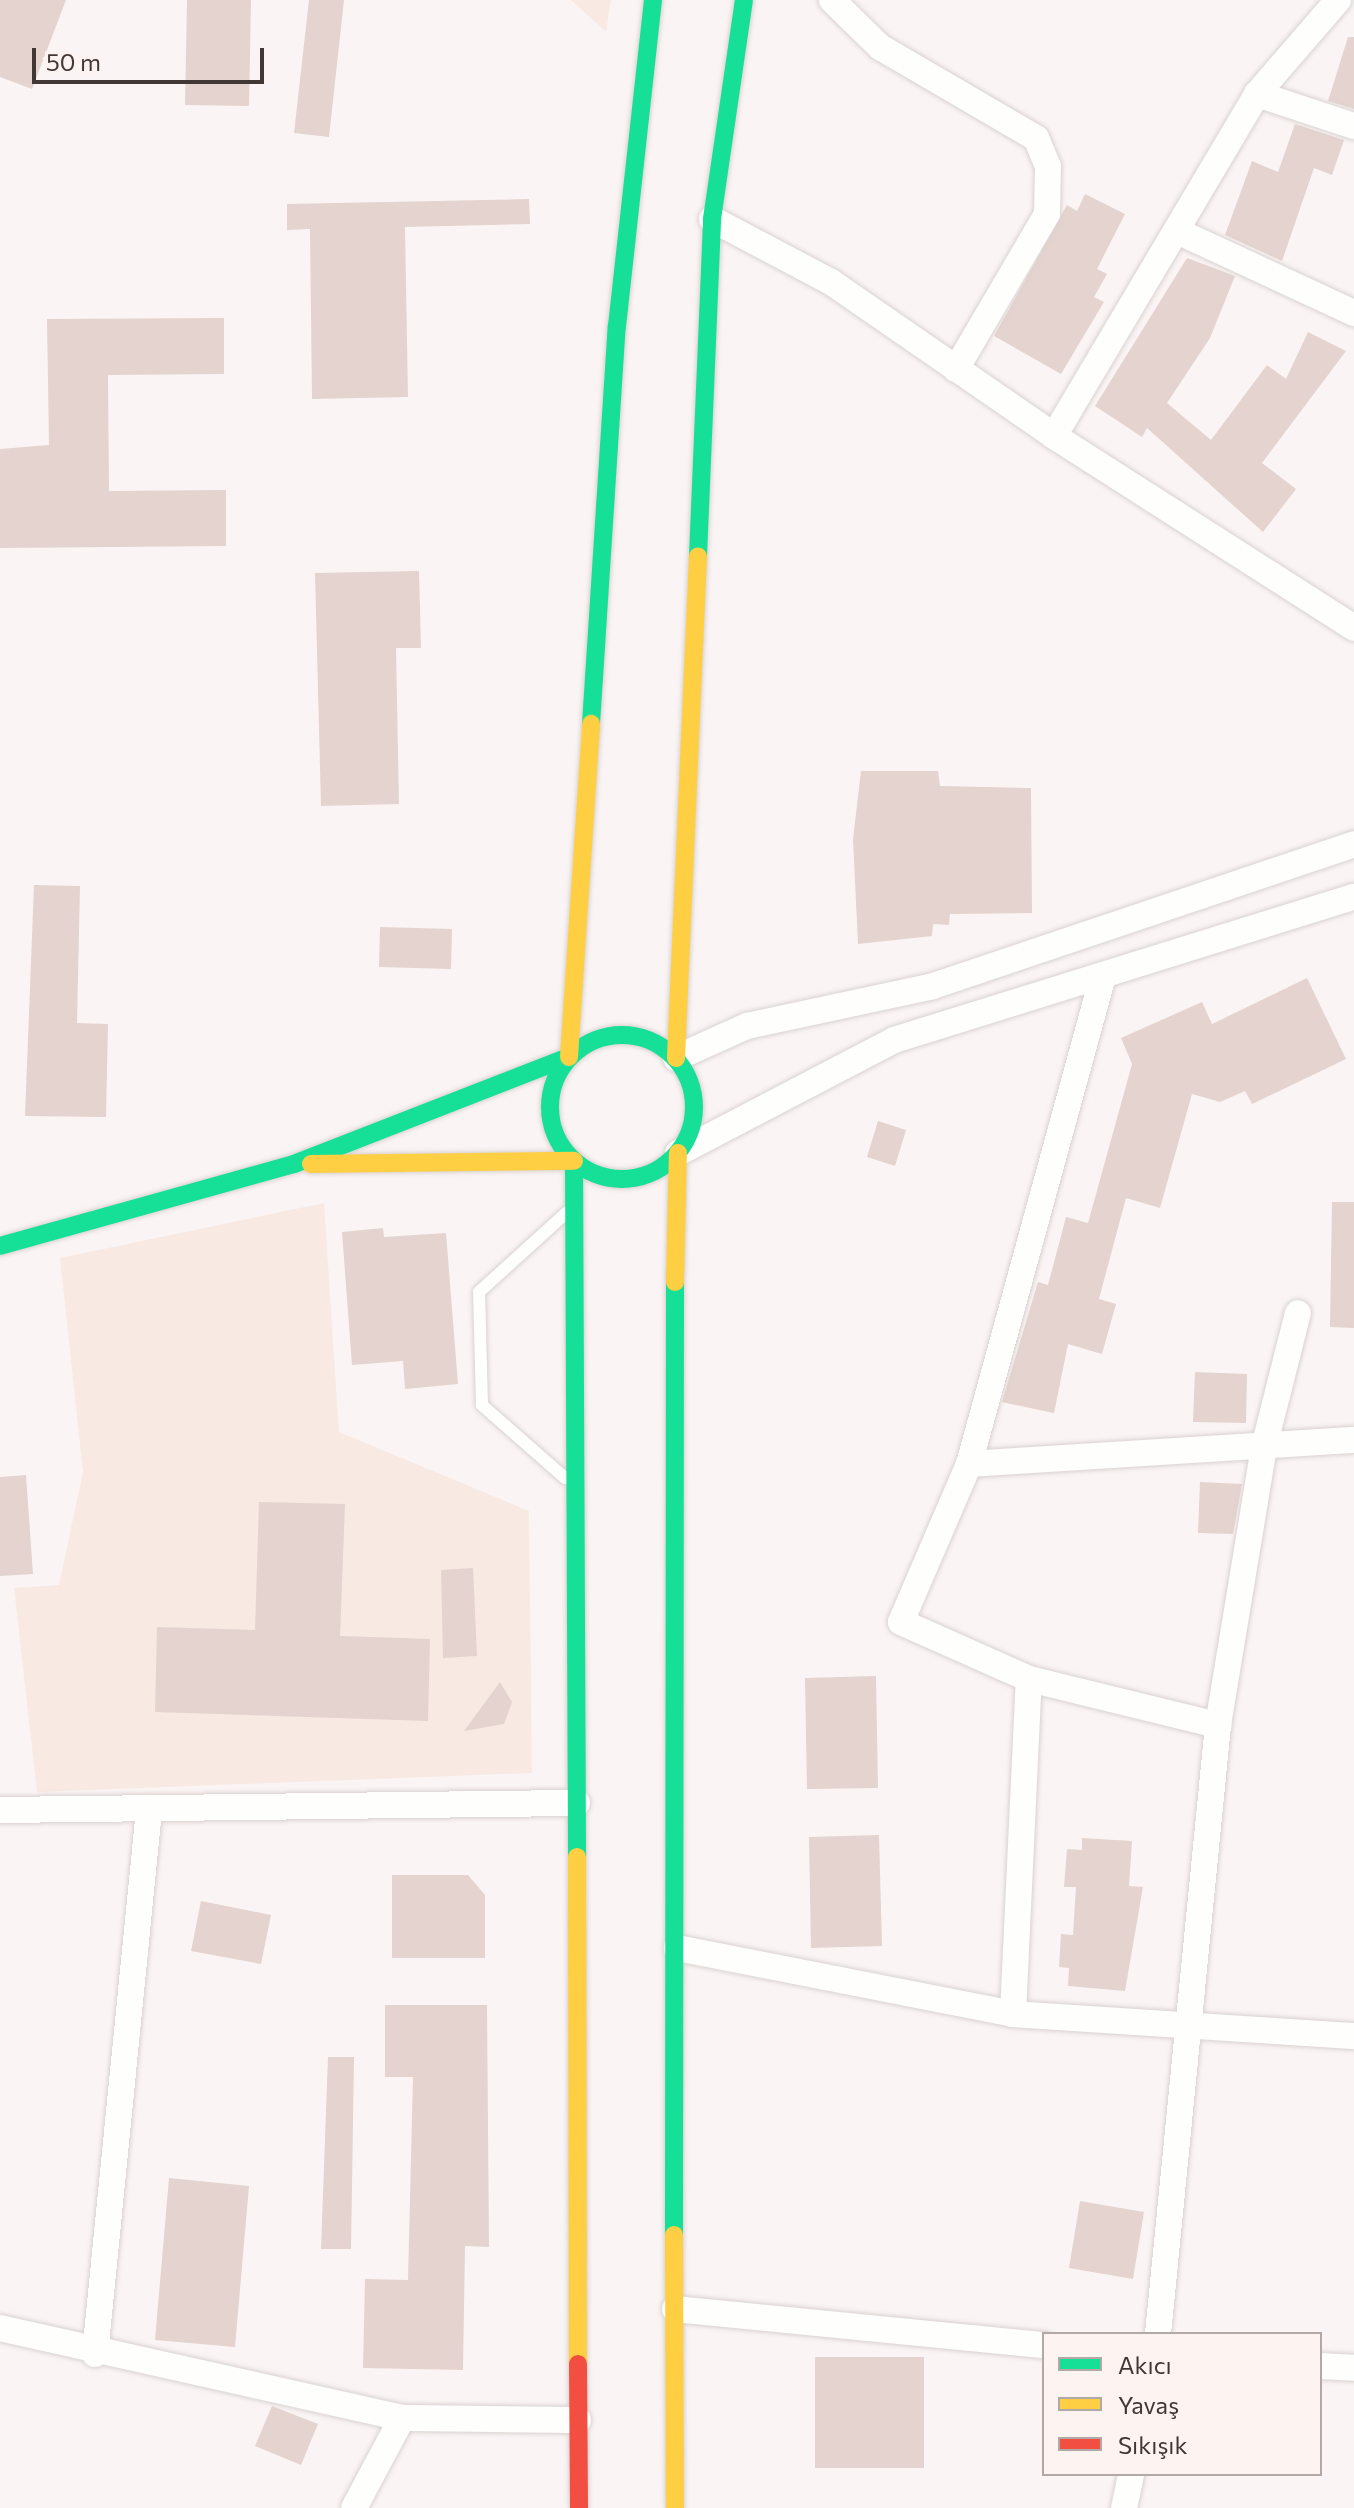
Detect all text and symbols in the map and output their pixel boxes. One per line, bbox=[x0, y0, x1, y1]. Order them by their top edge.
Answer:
scale bar bbox=[36, 32, 268, 82]
text: 50 m bbox=[46, 47, 101, 76]
legend bbox=[1042, 2332, 1322, 2476]
text: Akıcı bbox=[1118, 2350, 1172, 2379]
text: Yavaş bbox=[1118, 2390, 1179, 2419]
text: Sıkışık bbox=[1118, 2430, 1188, 2459]

